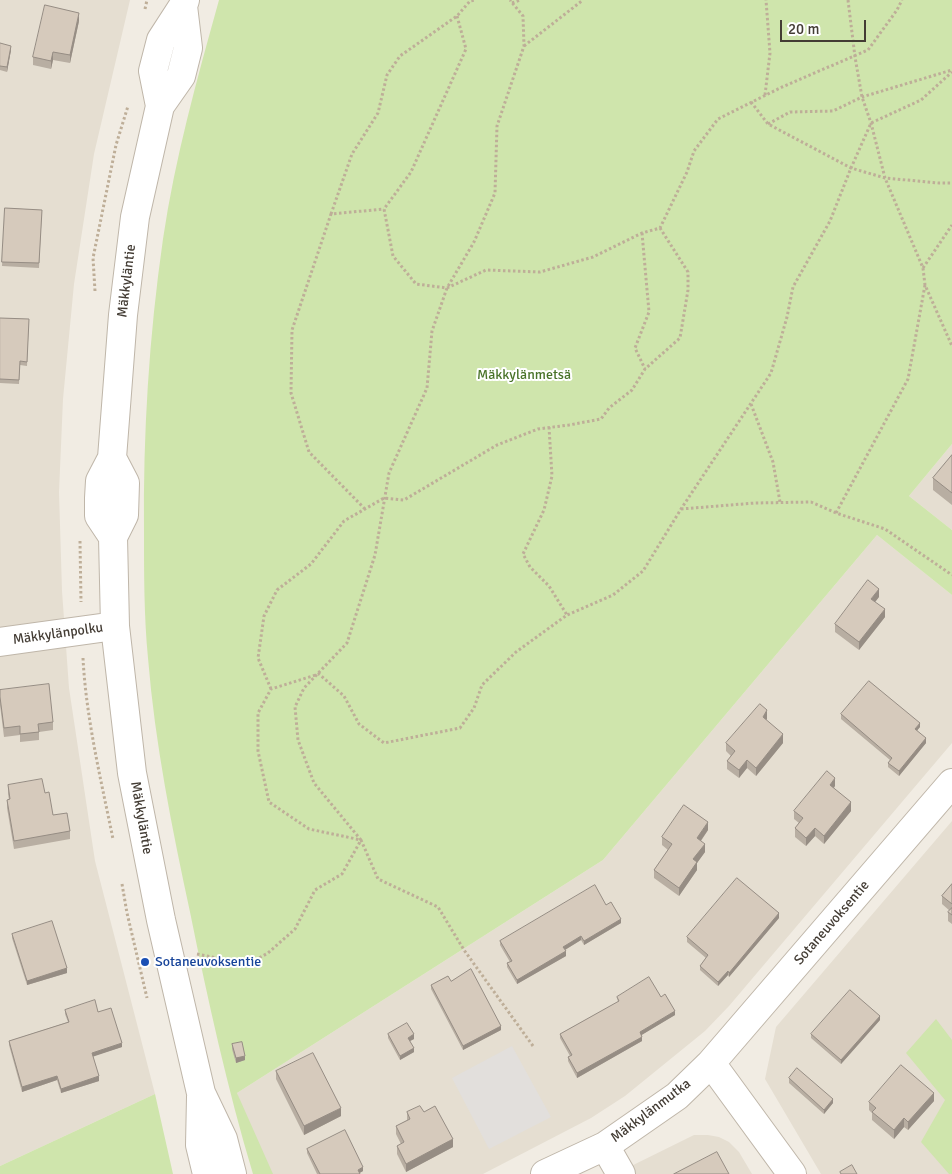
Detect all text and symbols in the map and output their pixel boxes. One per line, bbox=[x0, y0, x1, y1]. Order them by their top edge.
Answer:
scale bar bbox=[782, 10, 868, 42]
text: 20 m bbox=[788, 20, 819, 38]
street label: Mäkkyläntie bbox=[114, 243, 140, 319]
park label: Mäkkylänmetsä bbox=[477, 367, 571, 383]
street label: Mäkkylänpolku bbox=[12, 619, 104, 649]
street label: Mäkkyläntie bbox=[126, 780, 156, 856]
street label: Sotaneuvoksentie bbox=[791, 877, 873, 969]
place label: Sotaneuvoksentie bbox=[155, 954, 261, 970]
marker: Sotaneuvoksentie bbox=[139, 956, 151, 968]
street label: Mäkkylänmutka bbox=[608, 1075, 694, 1147]

